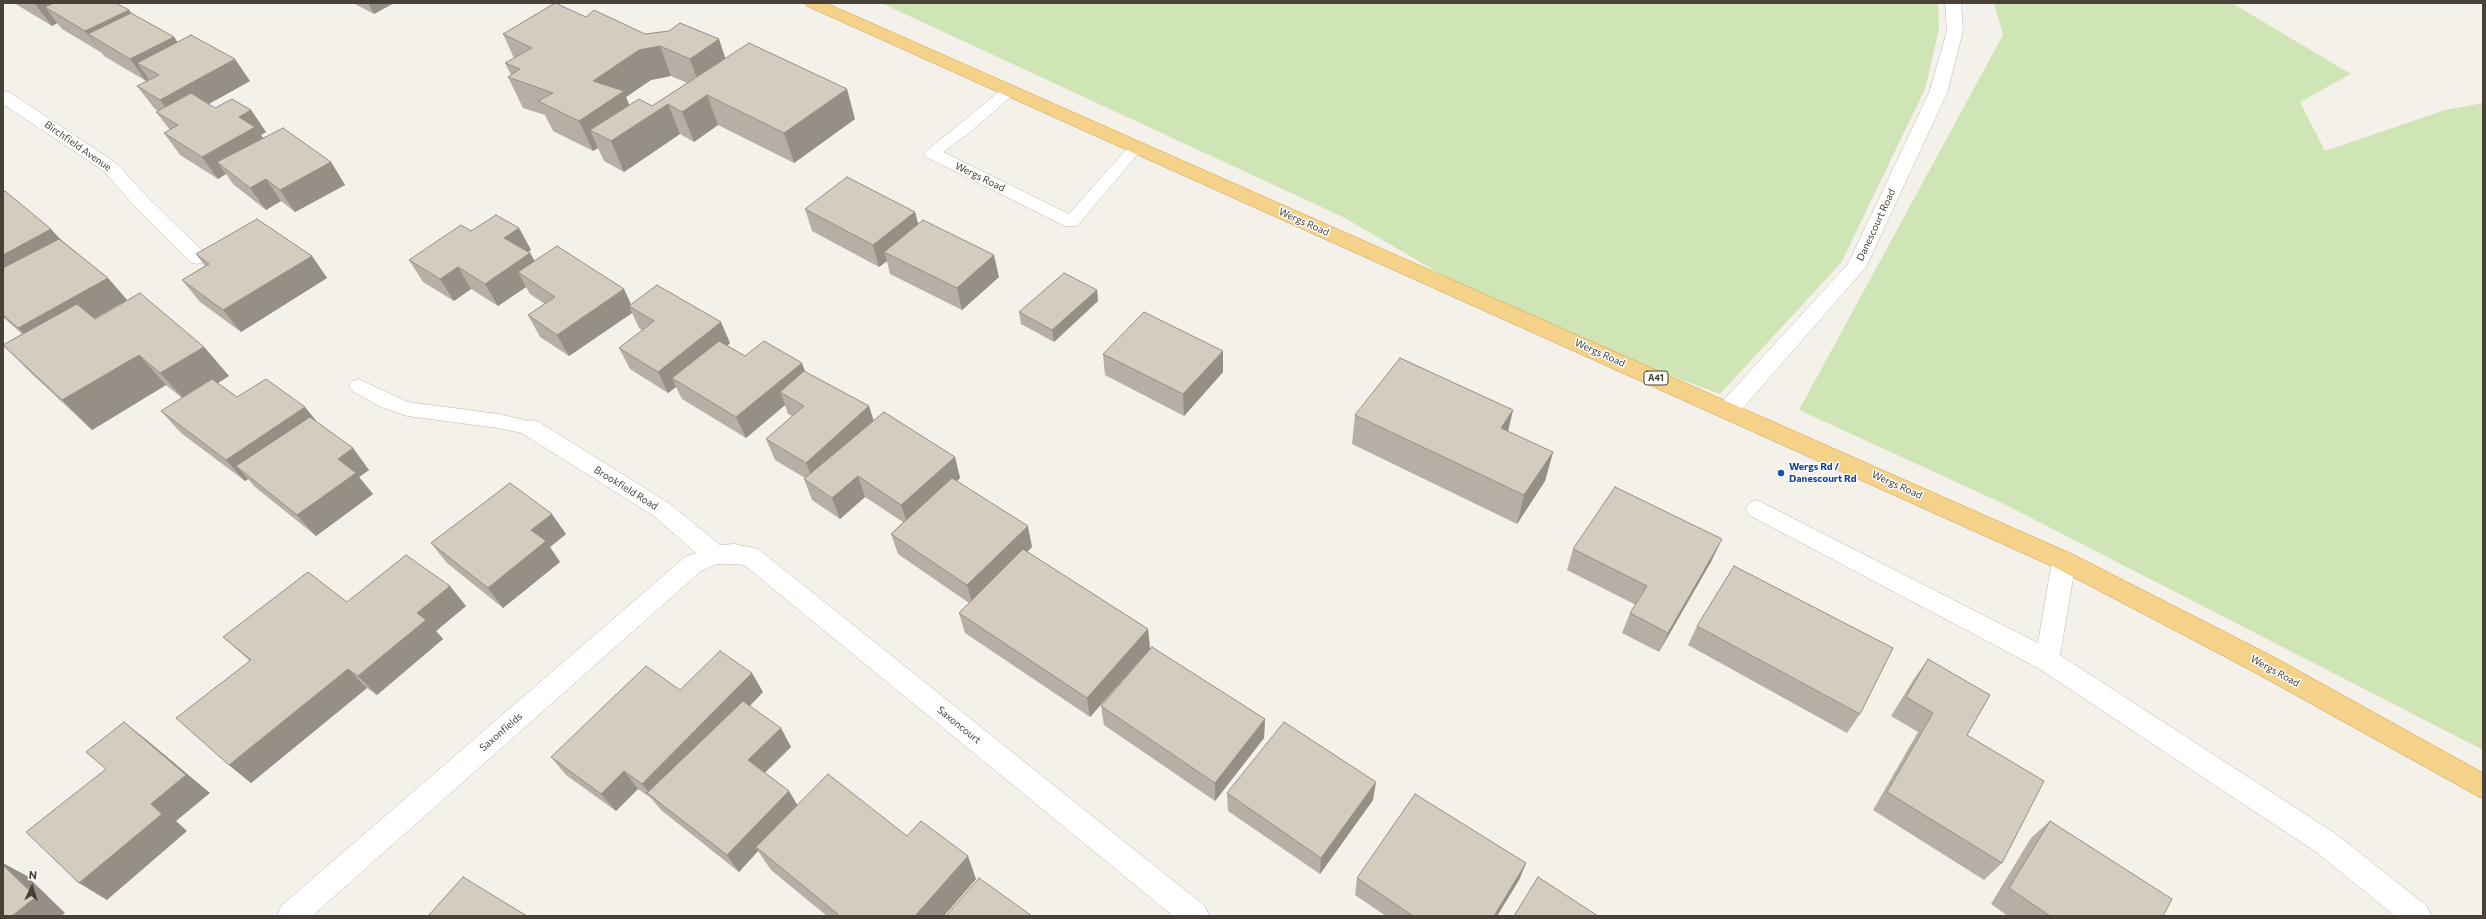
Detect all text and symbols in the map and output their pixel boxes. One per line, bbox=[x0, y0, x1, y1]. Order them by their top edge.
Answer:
street label: Birchfield Avenue bbox=[42, 118, 114, 174]
street label: Wergs Road bbox=[953, 160, 1007, 194]
street label: Danescourt Road bbox=[1854, 187, 1898, 263]
street label: Wergs Road bbox=[1277, 206, 1331, 238]
street label: Wergs Road bbox=[1573, 337, 1627, 369]
road number: A41 bbox=[1644, 371, 1668, 385]
place label: Wergs Rd / Danescourt Rd bbox=[1789, 461, 1857, 484]
street label: Brookfield Road bbox=[592, 464, 660, 512]
marker: Wergs Rd / Danescourt Rd bbox=[1776, 468, 1786, 478]
street label: Wergs Road bbox=[1870, 469, 1924, 501]
street label: Wergs Road bbox=[2248, 653, 2302, 689]
street label: Saxoncourt bbox=[935, 704, 983, 746]
street label: Saxonfields bbox=[477, 710, 525, 754]
north arrow bbox=[12, 867, 52, 907]
text: N bbox=[28, 868, 37, 881]

